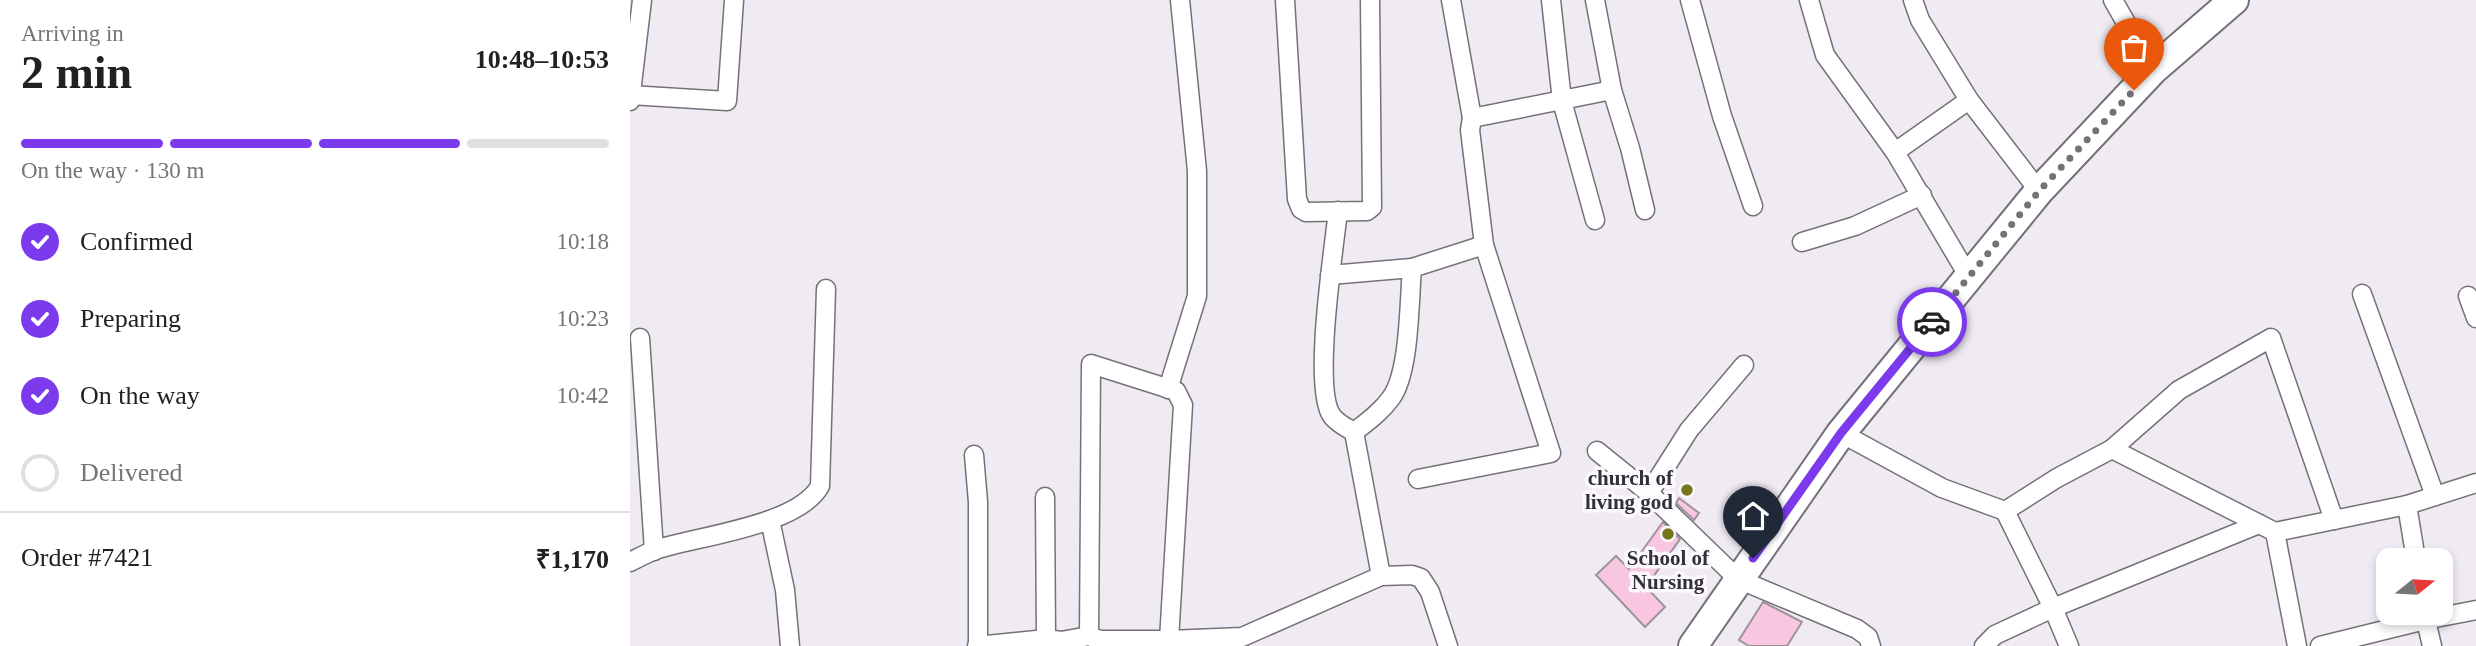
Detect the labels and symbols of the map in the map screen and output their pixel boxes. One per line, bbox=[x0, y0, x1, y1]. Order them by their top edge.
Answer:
pin bbox=[2104, 18, 2164, 90]
courier bbox=[1897, 287, 1967, 357]
place label: church of living god bbox=[1585, 466, 1674, 514]
marker: church of living god bbox=[1679, 482, 1695, 498]
pin bbox=[1723, 486, 1783, 558]
marker: School of Nursing bbox=[1660, 526, 1676, 542]
place label: School of Nursing bbox=[1627, 546, 1710, 594]
north arrow bbox=[2376, 548, 2454, 625]

